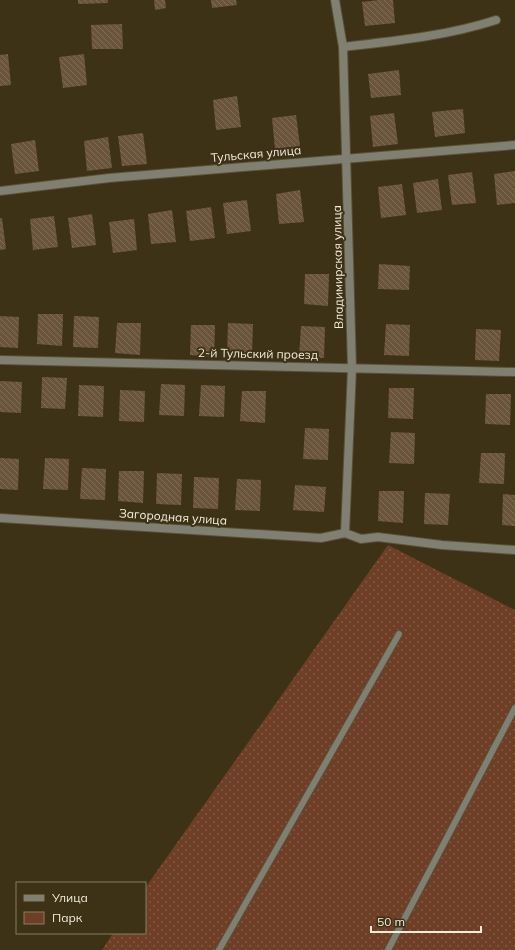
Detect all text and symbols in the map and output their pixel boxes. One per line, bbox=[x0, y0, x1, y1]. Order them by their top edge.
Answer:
street label: Тульская улица bbox=[210, 142, 302, 165]
street label: Владимирская улица bbox=[329, 205, 346, 329]
street label: 2-й Тульский проезд bbox=[198, 345, 318, 362]
street label: Загородная улица bbox=[119, 505, 228, 528]
legend bbox=[16, 882, 146, 934]
text: Улица bbox=[51, 890, 88, 905]
scale bar bbox=[371, 908, 481, 934]
text: Парк bbox=[52, 910, 83, 925]
text: 50 m bbox=[377, 914, 405, 929]

